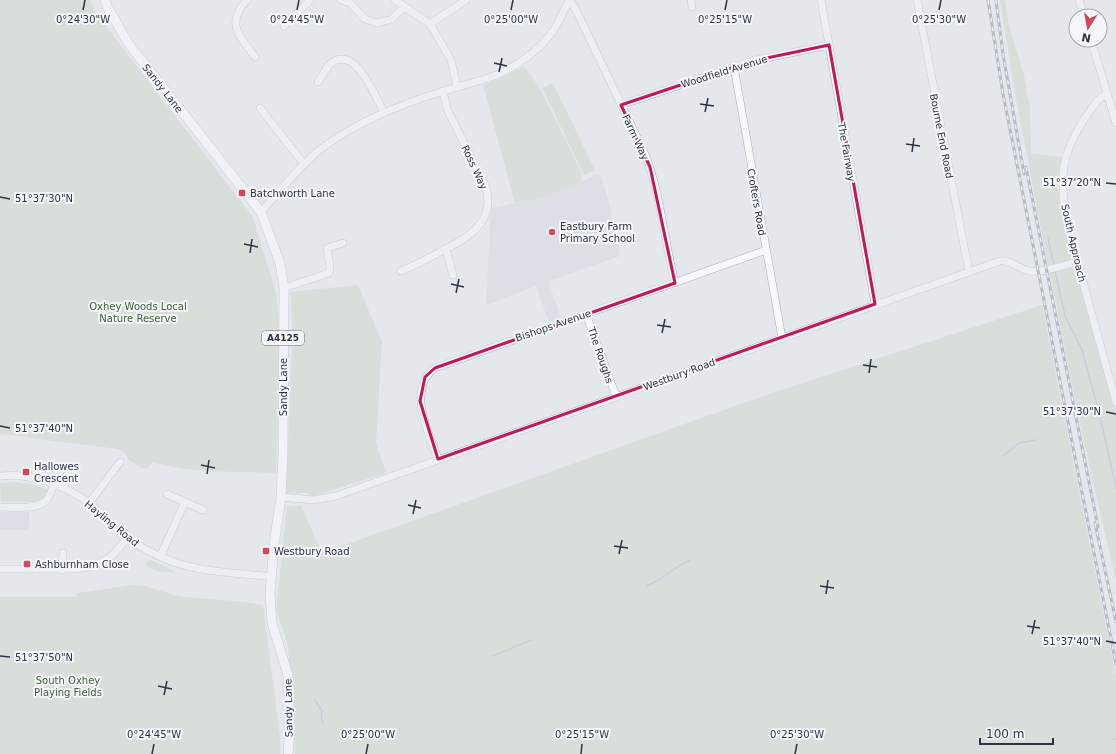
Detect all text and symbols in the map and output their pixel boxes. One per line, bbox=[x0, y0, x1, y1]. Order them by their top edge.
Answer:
north arrow bbox=[1068, 8, 1108, 48]
text: 0°24'30"W bbox=[56, 14, 110, 25]
text: 0°24'45"W bbox=[270, 14, 324, 25]
text: 0°25'00"W bbox=[484, 14, 538, 25]
text: 0°25'15"W bbox=[698, 14, 752, 25]
text: 0°25'30"W bbox=[912, 14, 966, 25]
text: N bbox=[1080, 30, 1092, 45]
street label: Woodfield Avenue bbox=[680, 53, 769, 90]
street label: Sandy Lane bbox=[140, 62, 185, 115]
street label: Bourne End Road bbox=[928, 93, 955, 179]
street label: Farm Way bbox=[620, 113, 651, 162]
street label: The Fairway bbox=[836, 121, 857, 183]
street label: Ross Way bbox=[460, 143, 490, 191]
street label: Crofters Road bbox=[745, 168, 768, 237]
text: 51°37'20"N bbox=[1043, 177, 1101, 188]
marker: Batchworth Lane bbox=[237, 188, 247, 198]
place label: Batchworth Lane bbox=[250, 188, 335, 199]
text: 51°37'30"N bbox=[15, 193, 73, 204]
street label: South Approach bbox=[1059, 203, 1088, 283]
place label: Eastbury Farm Primary School bbox=[560, 221, 635, 244]
marker: Eastbury Farm Primary School bbox=[547, 227, 557, 237]
park label: Oxhey Woods Local Nature Reserve bbox=[89, 301, 187, 324]
street label: Bishops Avenue bbox=[514, 307, 592, 344]
street label: The Roughs bbox=[585, 325, 615, 385]
road number: A4125 bbox=[262, 331, 304, 345]
street label: Westbury Road bbox=[642, 356, 717, 393]
street label: Sandy Lane bbox=[278, 358, 289, 416]
text: 51°37'30"N bbox=[1043, 406, 1101, 417]
text: 51°37'40"N bbox=[15, 423, 73, 434]
place label: Hallowes Crescent bbox=[34, 461, 79, 484]
marker: Hallowes Crescent bbox=[21, 467, 31, 477]
street label: Hayling Road bbox=[83, 498, 141, 548]
marker: Westbury Road bbox=[261, 546, 271, 556]
place label: Westbury Road bbox=[274, 546, 350, 557]
marker: Ashburnham Close bbox=[22, 559, 32, 569]
place label: Ashburnham Close bbox=[35, 559, 129, 570]
text: 51°37'40"N bbox=[1043, 636, 1101, 647]
text: 51°37'50"N bbox=[15, 652, 73, 663]
park label: South Oxhey Playing Fields bbox=[34, 675, 102, 698]
street label: Sandy Lane bbox=[282, 679, 295, 737]
scale bar bbox=[980, 720, 1053, 746]
text: 100 m bbox=[986, 727, 1024, 741]
text: 0°24'45"W bbox=[127, 729, 181, 740]
text: 0°25'00"W bbox=[341, 729, 395, 740]
text: 0°25'15"W bbox=[555, 729, 609, 740]
text: 0°25'30"W bbox=[770, 729, 824, 740]

